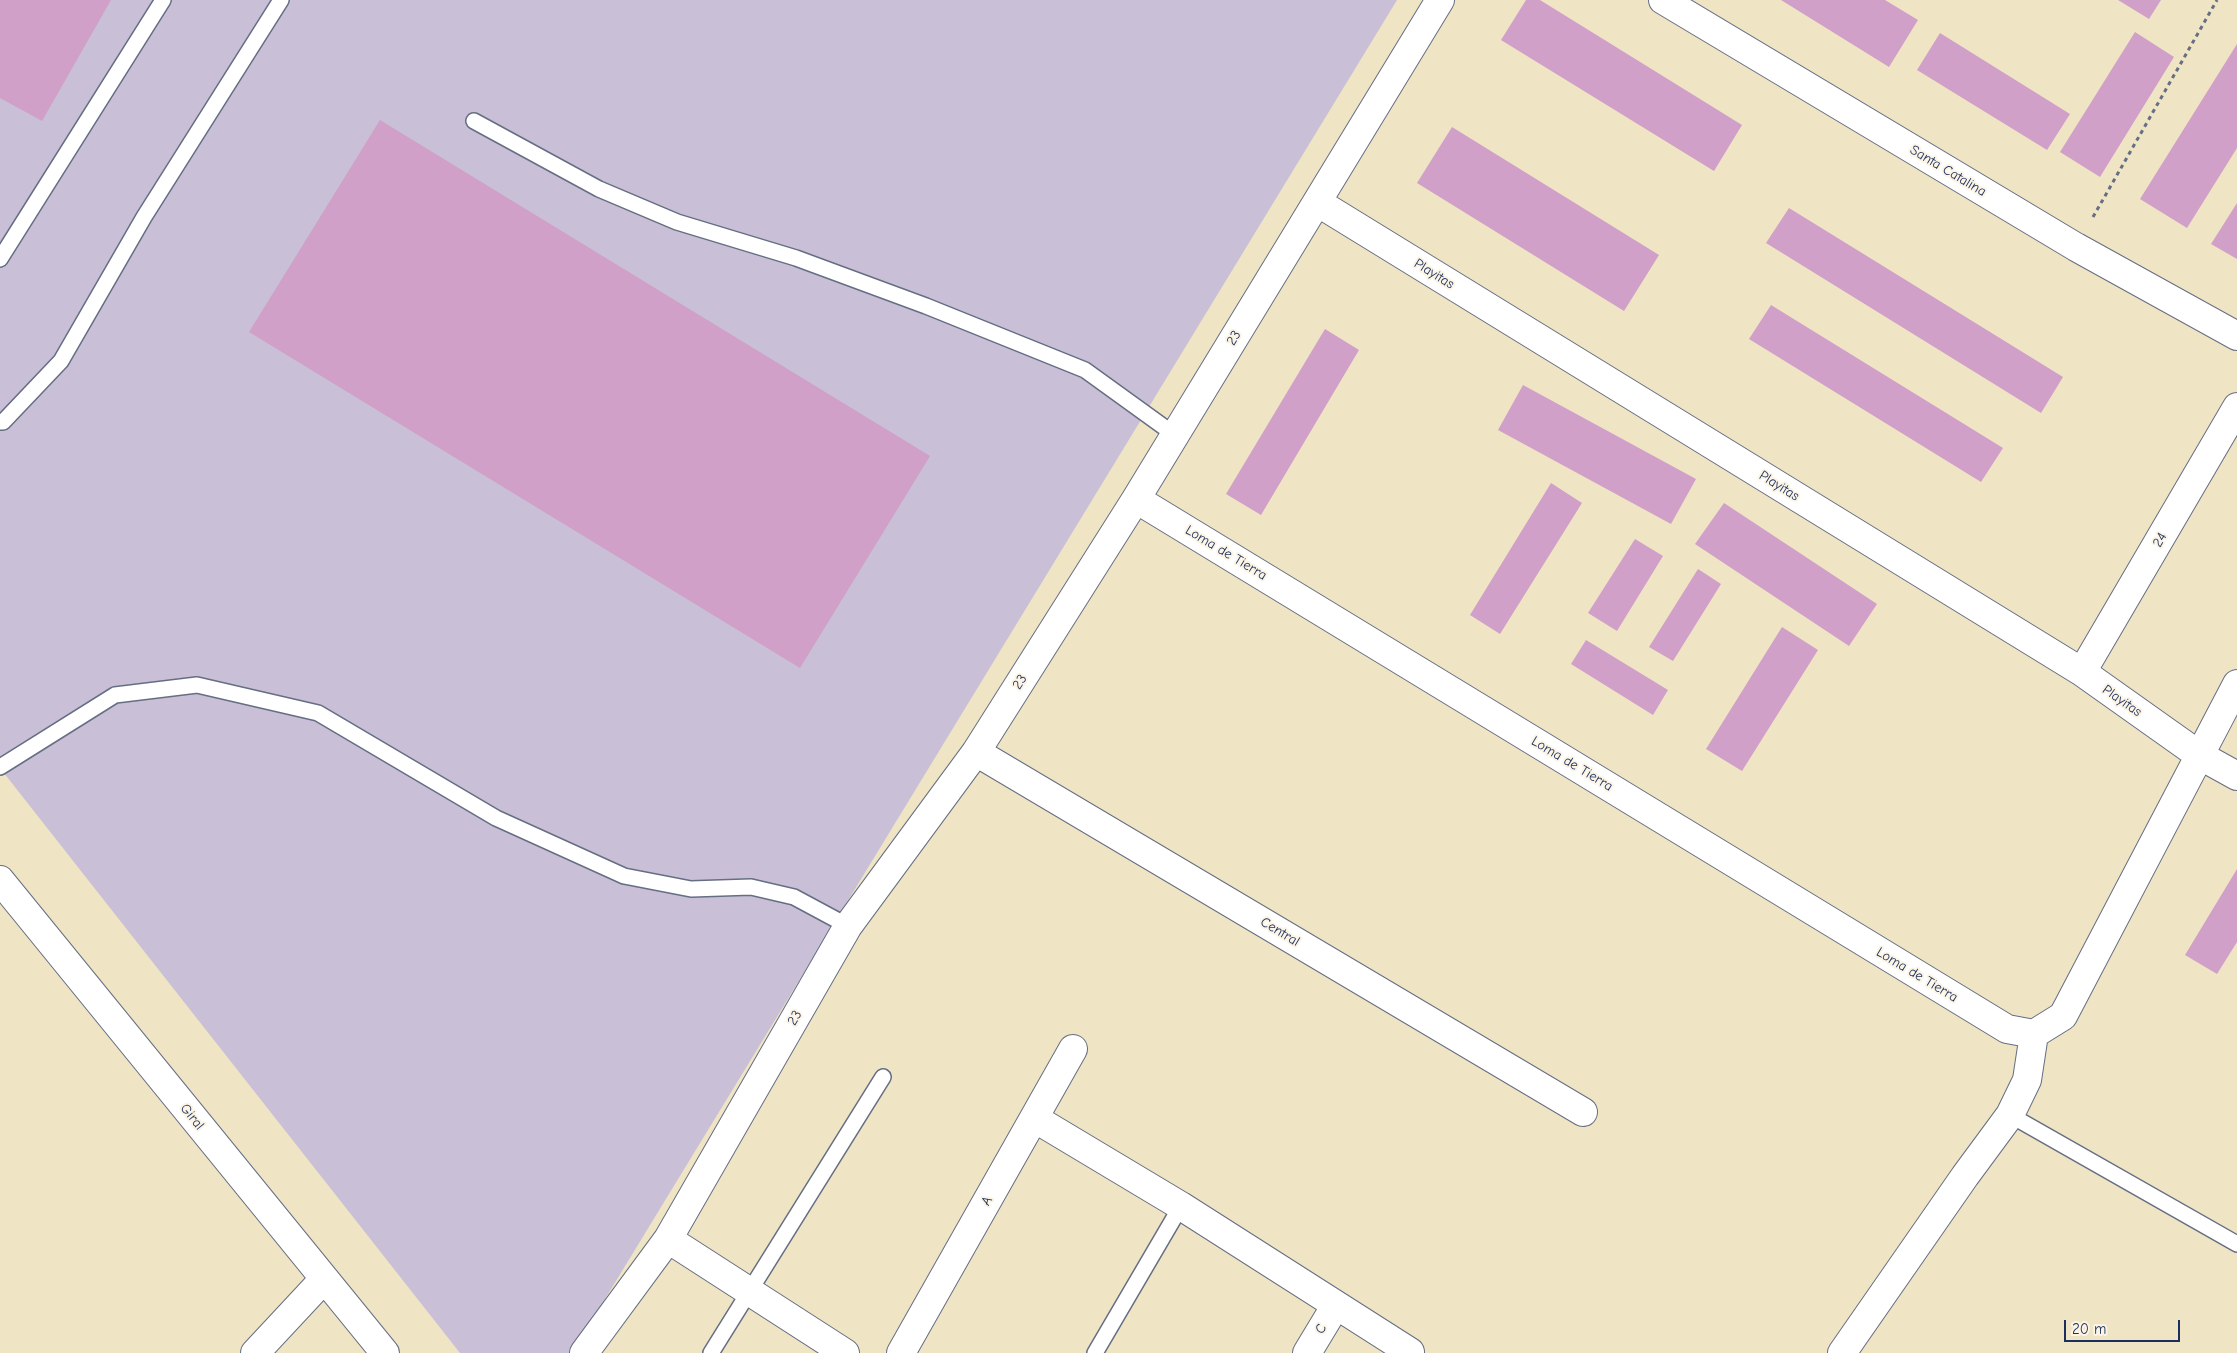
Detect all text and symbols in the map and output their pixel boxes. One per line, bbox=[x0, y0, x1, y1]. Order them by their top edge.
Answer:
street label: Santa Catalina bbox=[1907, 142, 1989, 200]
street label: Playitas bbox=[1411, 255, 1457, 293]
street label: 23 bbox=[1223, 327, 1245, 349]
street label: Playitas bbox=[1756, 467, 1802, 505]
street label: Loma de Tierra bbox=[1182, 522, 1270, 584]
street label: 24 bbox=[2149, 530, 2171, 550]
street label: 23 bbox=[1009, 671, 1031, 693]
street label: Playitas bbox=[2099, 681, 2145, 721]
street label: Loma de Tierra bbox=[1528, 733, 1616, 795]
street label: Central bbox=[1257, 914, 1303, 950]
street label: Loma de Tierra bbox=[1873, 944, 1961, 1006]
street label: 23 bbox=[784, 1008, 806, 1028]
street label: Giral bbox=[176, 1101, 208, 1133]
street label: A bbox=[978, 1193, 996, 1209]
scale bar bbox=[2067, 1310, 2183, 1342]
text: 20 m bbox=[2072, 1320, 2106, 1338]
street label: C bbox=[1312, 1321, 1330, 1337]

